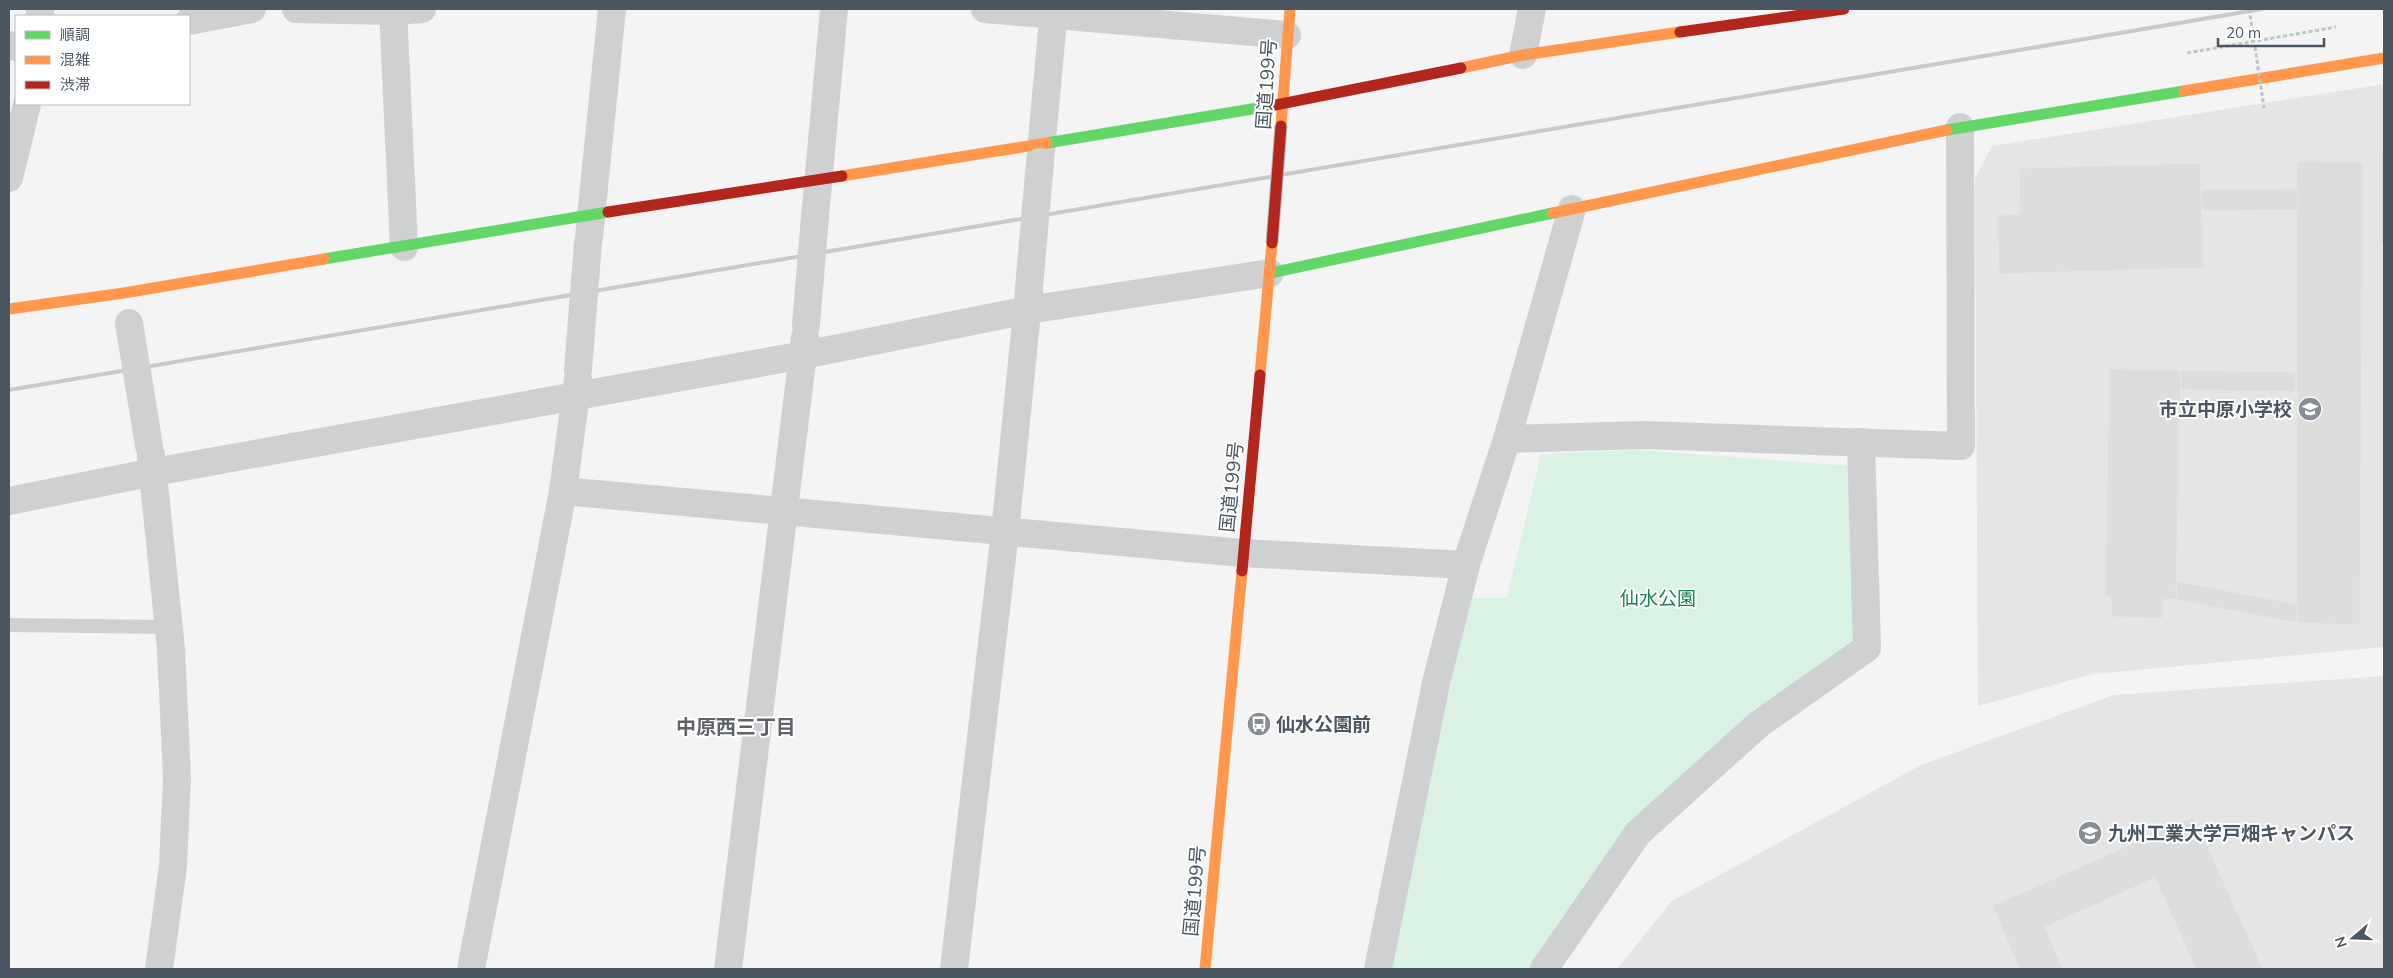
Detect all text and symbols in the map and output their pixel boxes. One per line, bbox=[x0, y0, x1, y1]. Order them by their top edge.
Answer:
legend bbox=[15, 15, 190, 105]
scale bar bbox=[2218, 15, 2324, 47]
text: 20 m bbox=[2226, 23, 2261, 42]
text: 順調 bbox=[60, 25, 90, 44]
street label: 国道199号 bbox=[1251, 38, 1281, 130]
text: 混雑 bbox=[60, 50, 90, 69]
text: 渋滞 bbox=[60, 75, 90, 94]
school or university icon: 市立中原小学校 bbox=[2297, 396, 2323, 422]
place label: 市立中原小学校 bbox=[2159, 397, 2292, 421]
street label: 国道199号 bbox=[1214, 440, 1248, 534]
park label: 仙水公園 bbox=[1620, 586, 1696, 610]
bus stop icon: 仙水公園前 bbox=[1246, 711, 1272, 737]
place label: 仙水公園前 bbox=[1276, 712, 1371, 736]
district label: 中原西三丁目 bbox=[676, 714, 796, 739]
school or university icon: 九州工業大学戸畑キャンパス bbox=[2077, 820, 2103, 846]
place label: 九州工業大学戸畑キャンパス bbox=[2108, 821, 2355, 845]
street label: 国道199号 bbox=[1178, 845, 1210, 937]
north arrow bbox=[2328, 913, 2378, 963]
text: N bbox=[2330, 934, 2351, 950]

